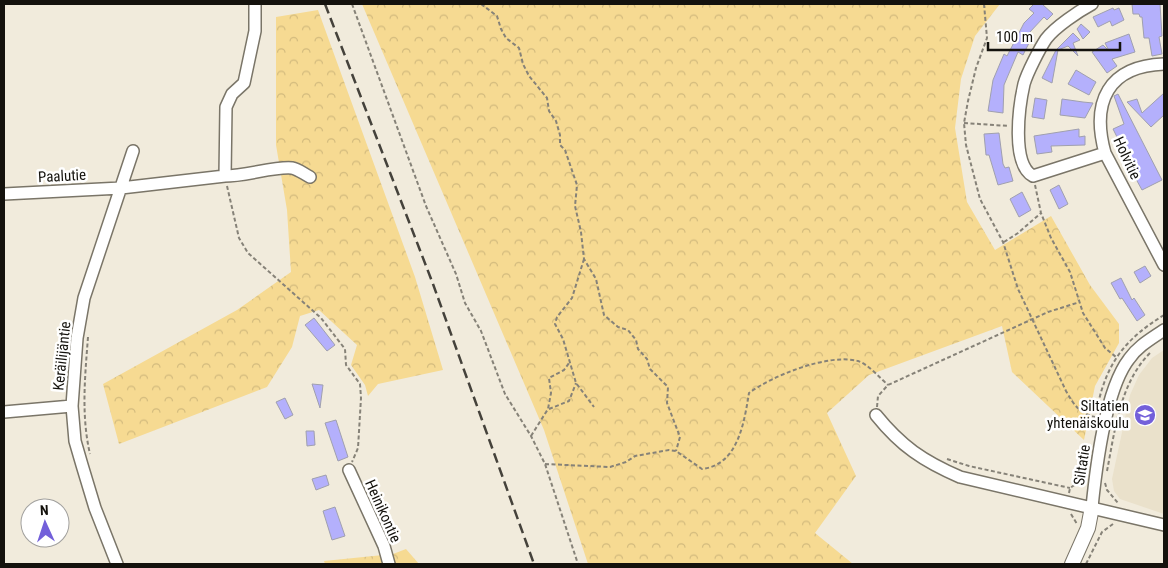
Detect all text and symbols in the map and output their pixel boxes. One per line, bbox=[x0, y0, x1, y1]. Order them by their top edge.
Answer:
scale bar bbox=[988, 20, 1120, 52]
text: 100 m bbox=[996, 28, 1033, 46]
street label: Holvitie bbox=[1109, 134, 1145, 182]
street label: Paalutie bbox=[37, 166, 87, 186]
street label: Keräilijäntie bbox=[49, 320, 75, 392]
place label: Siltatien yhtenäiskoulu bbox=[1047, 397, 1129, 432]
school or university icon: Siltatien yhtenäiskoulu bbox=[1133, 403, 1157, 427]
street label: Siltatie bbox=[1070, 443, 1094, 487]
street label: Heinikontie bbox=[361, 477, 405, 545]
north arrow bbox=[20, 498, 70, 548]
text: N bbox=[40, 502, 49, 518]

